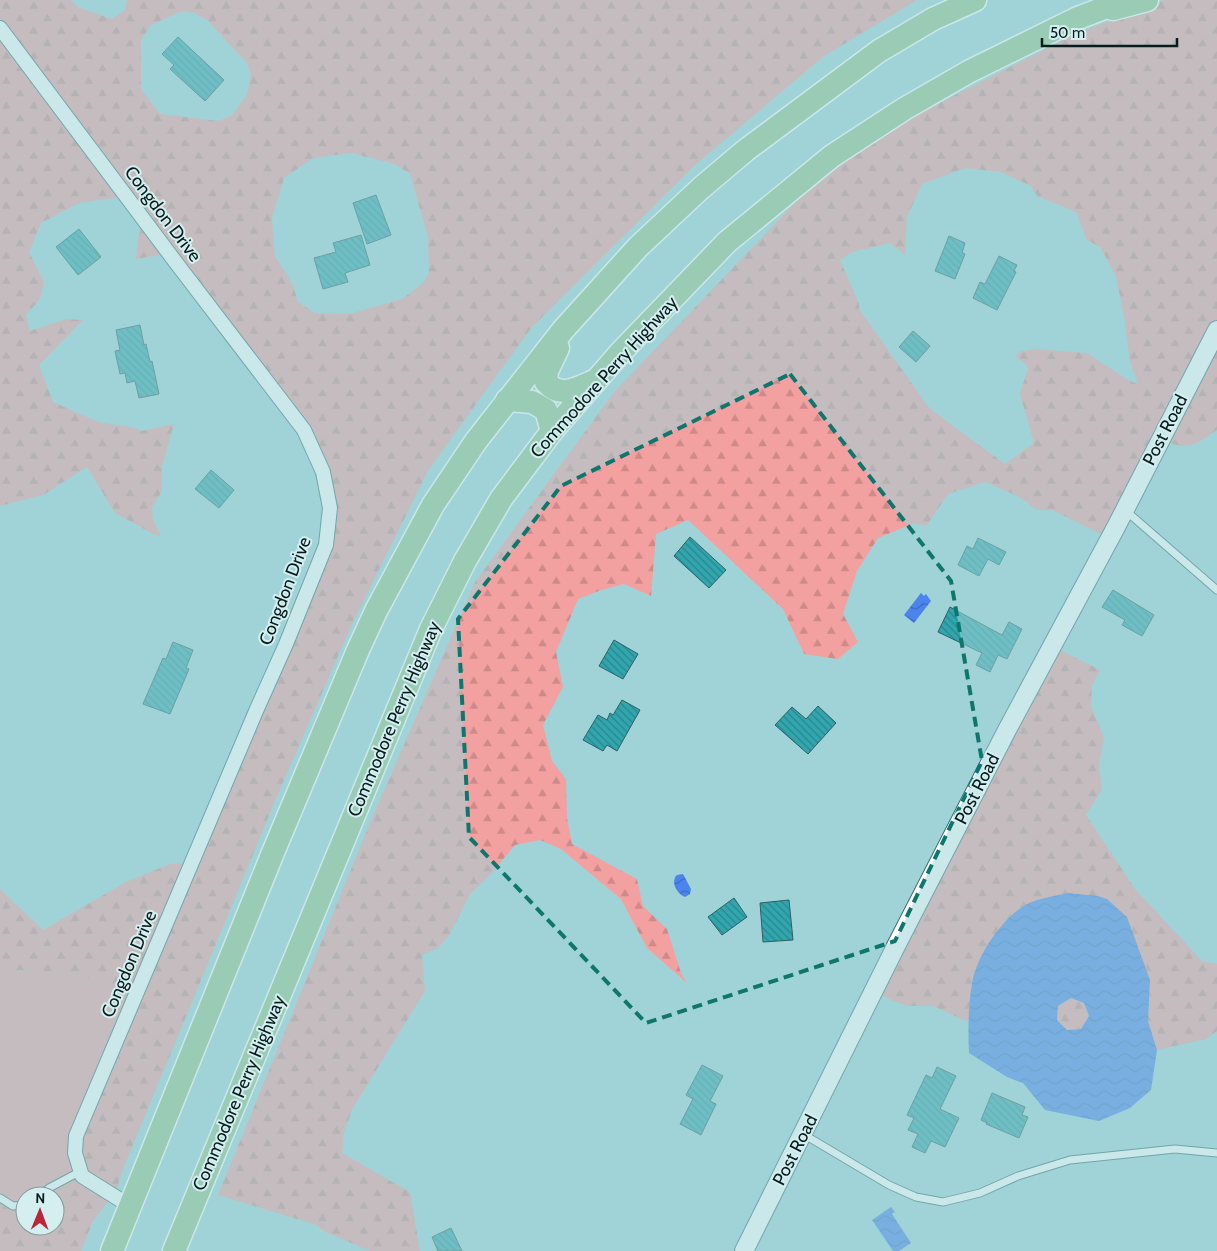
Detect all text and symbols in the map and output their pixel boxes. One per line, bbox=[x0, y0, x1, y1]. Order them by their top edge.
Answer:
scale bar bbox=[1042, 15, 1177, 47]
text: 50 m bbox=[1050, 24, 1085, 42]
street label: Congdon Drive bbox=[120, 162, 206, 266]
street label: Commodore Perry Highway bbox=[526, 292, 682, 462]
street label: Post Road bbox=[1138, 391, 1192, 469]
street label: Congdon Drive bbox=[254, 534, 316, 648]
street label: Commodore Perry Highway bbox=[343, 618, 445, 820]
street label: Post Road bbox=[950, 750, 1004, 828]
street label: Congdon Drive bbox=[97, 907, 161, 1021]
street label: Commodore Perry Highway bbox=[188, 992, 290, 1194]
street label: Post Road bbox=[768, 1111, 822, 1189]
north arrow bbox=[15, 1186, 65, 1236]
text: N bbox=[35, 1189, 45, 1207]

